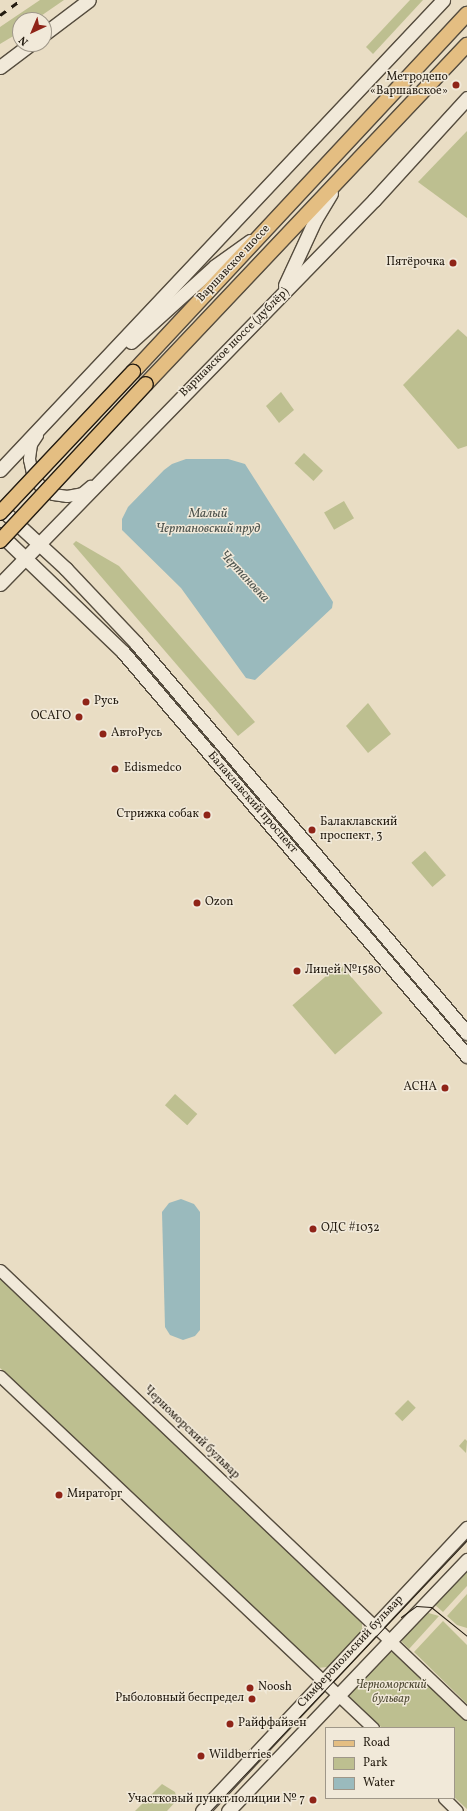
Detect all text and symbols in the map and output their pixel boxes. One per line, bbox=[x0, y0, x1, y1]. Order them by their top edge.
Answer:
north arrow bbox=[12, 12, 52, 52]
text: N bbox=[16, 32, 32, 48]
place label: Метродепо «Варшавское» bbox=[370, 71, 448, 99]
marker: Метродепо «Варшавское» bbox=[451, 80, 461, 90]
street label: Варшавское шоссе bbox=[194, 222, 274, 306]
place label: Пятёрочка bbox=[386, 256, 445, 270]
marker: Пятёрочка bbox=[448, 258, 458, 268]
street label: Варшавское шоссе (дублёр) bbox=[177, 285, 293, 401]
water label: Малый Чертановский пруд bbox=[156, 507, 260, 538]
water label: Чертановка bbox=[216, 548, 272, 606]
place label: Русь bbox=[94, 695, 119, 709]
marker: Русь bbox=[81, 697, 91, 707]
place label: ОСАГО bbox=[31, 710, 71, 724]
marker: ОСАГО bbox=[74, 712, 84, 722]
place label: АвтоРусь bbox=[111, 727, 162, 741]
marker: АвтоРусь bbox=[98, 729, 108, 739]
street label: Балаклавский проспект bbox=[204, 749, 300, 857]
place label: Edismedco bbox=[124, 762, 182, 776]
marker: Edismedco bbox=[109, 763, 121, 775]
place label: Стрижка собак bbox=[117, 808, 199, 822]
marker: Стрижка собак bbox=[202, 810, 212, 820]
place label: Балаклавский проспект, 3 bbox=[320, 816, 397, 844]
marker: Балаклавский проспект, 3 bbox=[307, 825, 317, 835]
place label: Ozon bbox=[205, 896, 233, 910]
marker: Ozon bbox=[192, 898, 202, 908]
place label: Лицей №1580 bbox=[305, 964, 381, 978]
marker: Лицей №1580 bbox=[292, 966, 302, 976]
place label: АСНА bbox=[403, 1081, 437, 1095]
marker: АСНА bbox=[440, 1083, 450, 1093]
place label: ОДС #1032 bbox=[321, 1222, 380, 1236]
marker: ОДС #1032 bbox=[308, 1224, 318, 1234]
street label: Черноморский бульвар bbox=[140, 1383, 242, 1483]
place label: Мираторг bbox=[67, 1488, 122, 1502]
marker: Мираторг bbox=[54, 1490, 64, 1500]
street label: Симферопольский бульвар bbox=[295, 1593, 407, 1711]
park label: Черноморский бульвар bbox=[356, 1679, 426, 1707]
place label: Noosh bbox=[258, 1681, 292, 1695]
marker: Noosh bbox=[245, 1683, 255, 1693]
place label: Рыболовный беспредел bbox=[115, 1692, 244, 1706]
marker: Рыболовный беспредел bbox=[247, 1694, 257, 1704]
place label: Райффайзен bbox=[238, 1717, 307, 1731]
marker: Райффайзен bbox=[225, 1719, 235, 1729]
legend bbox=[325, 1727, 455, 1799]
text: Road bbox=[363, 1735, 390, 1751]
place label: Wildberries bbox=[209, 1749, 271, 1763]
marker: Wildberries bbox=[196, 1751, 206, 1761]
text: Park bbox=[363, 1755, 388, 1771]
text: Water bbox=[363, 1775, 395, 1791]
place label: Участковый пункт полиции № 7 bbox=[128, 1793, 305, 1807]
marker: Участковый пункт полиции № 7 bbox=[308, 1795, 318, 1805]

